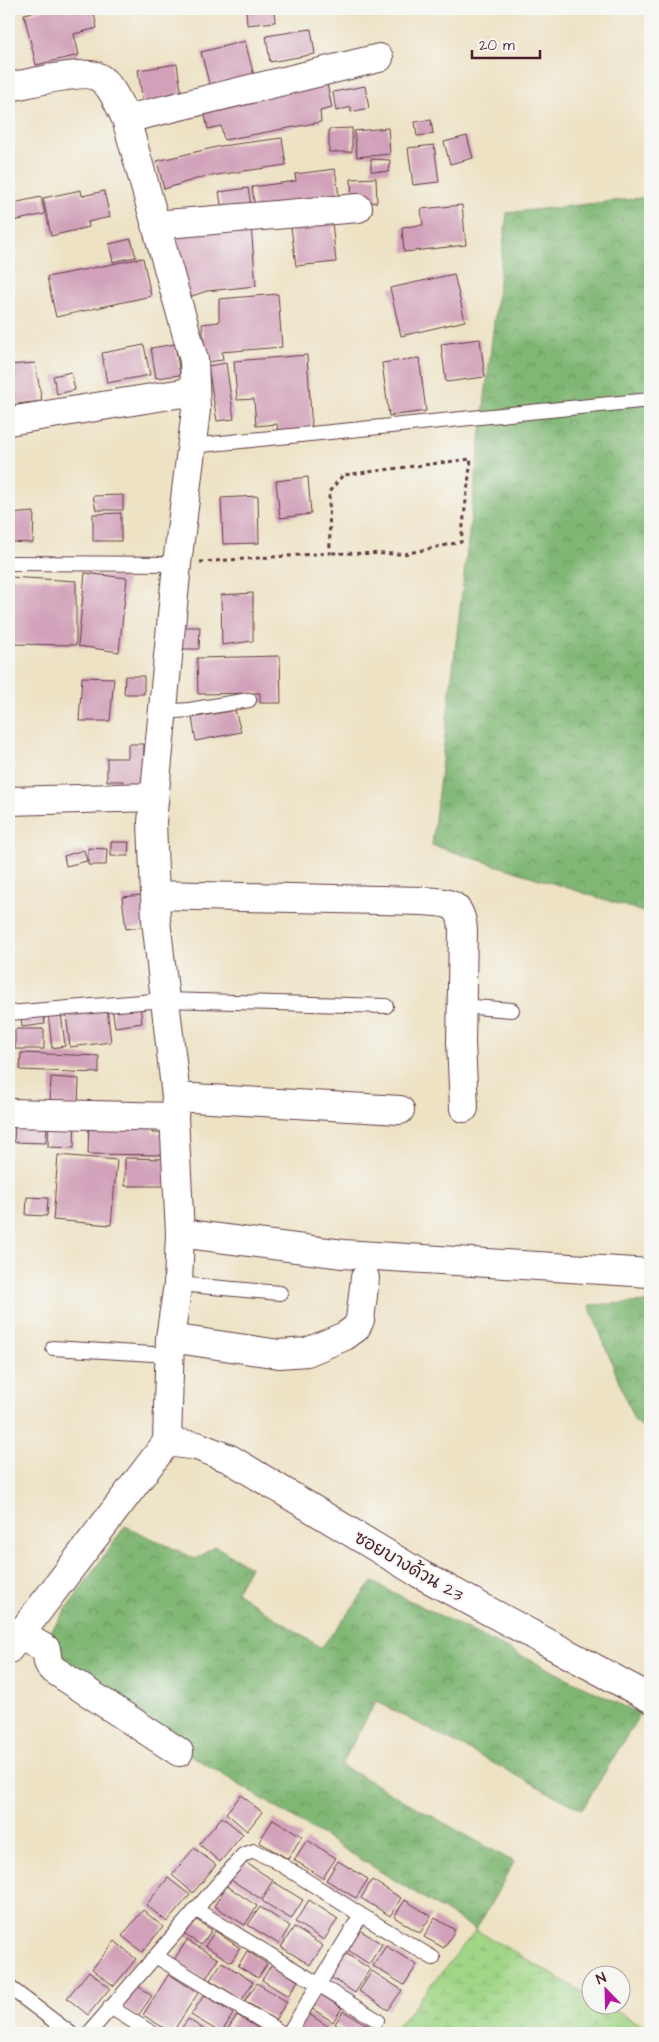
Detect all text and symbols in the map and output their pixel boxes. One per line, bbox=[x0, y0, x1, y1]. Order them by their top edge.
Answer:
scale bar bbox=[472, 28, 539, 60]
text: 20 m bbox=[479, 35, 515, 56]
street label: ซอยบางด้วน 23 bbox=[350, 1525, 468, 1608]
north arrow bbox=[582, 1964, 632, 2014]
text: N bbox=[593, 1968, 609, 1990]

